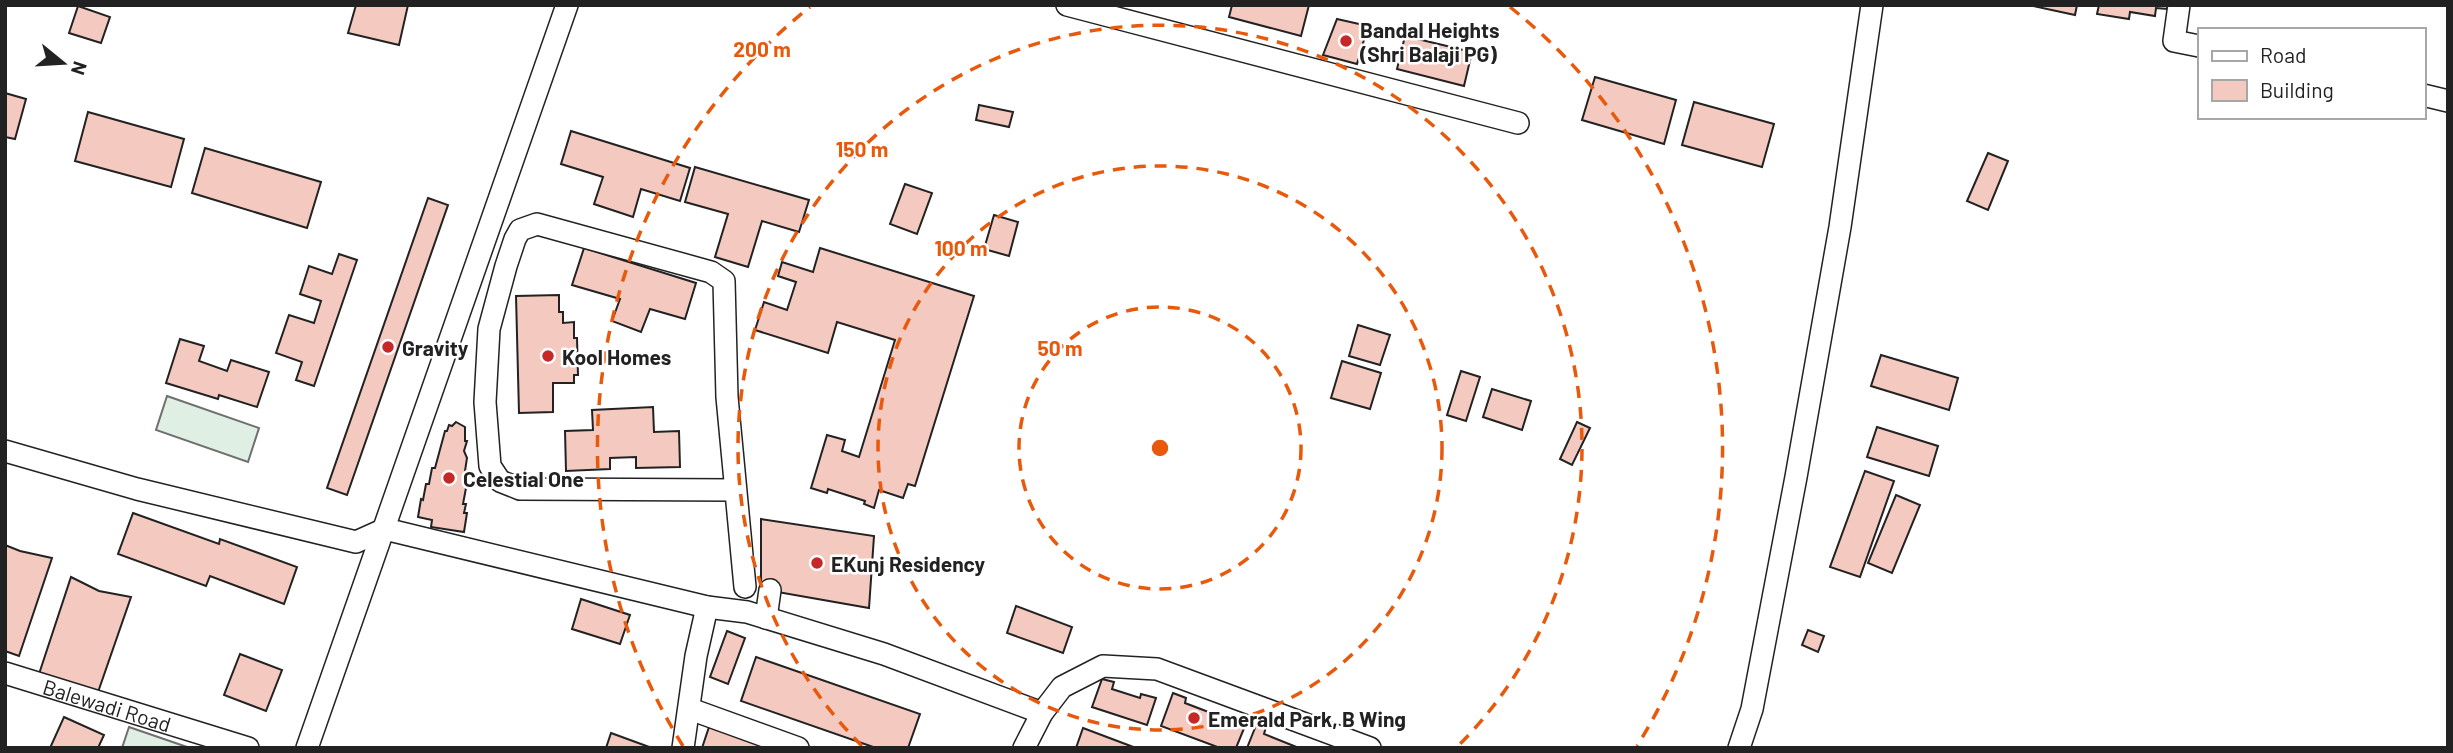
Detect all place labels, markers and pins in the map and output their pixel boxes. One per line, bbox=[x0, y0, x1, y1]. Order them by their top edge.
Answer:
place label: Bandal Heights (Shri Balaji PG) bbox=[1359, 17, 1499, 66]
marker: Bandal Heights (Shri Balaji PG) bbox=[1338, 33, 1354, 49]
place label: Gravity bbox=[402, 335, 469, 360]
marker: Gravity bbox=[380, 339, 396, 355]
place label: Kool Homes bbox=[562, 344, 671, 369]
marker: Kool Homes bbox=[540, 348, 556, 364]
centre of rings bbox=[1148, 436, 1172, 460]
place label: Celestial One bbox=[463, 466, 584, 491]
marker: Celestial One bbox=[441, 470, 457, 486]
place label: EKunj Residency bbox=[831, 551, 986, 576]
marker: EKunj Residency bbox=[809, 555, 825, 571]
place label: Emerald Park, B Wing bbox=[1208, 706, 1406, 731]
marker: Emerald Park, B Wing bbox=[1186, 710, 1202, 726]

